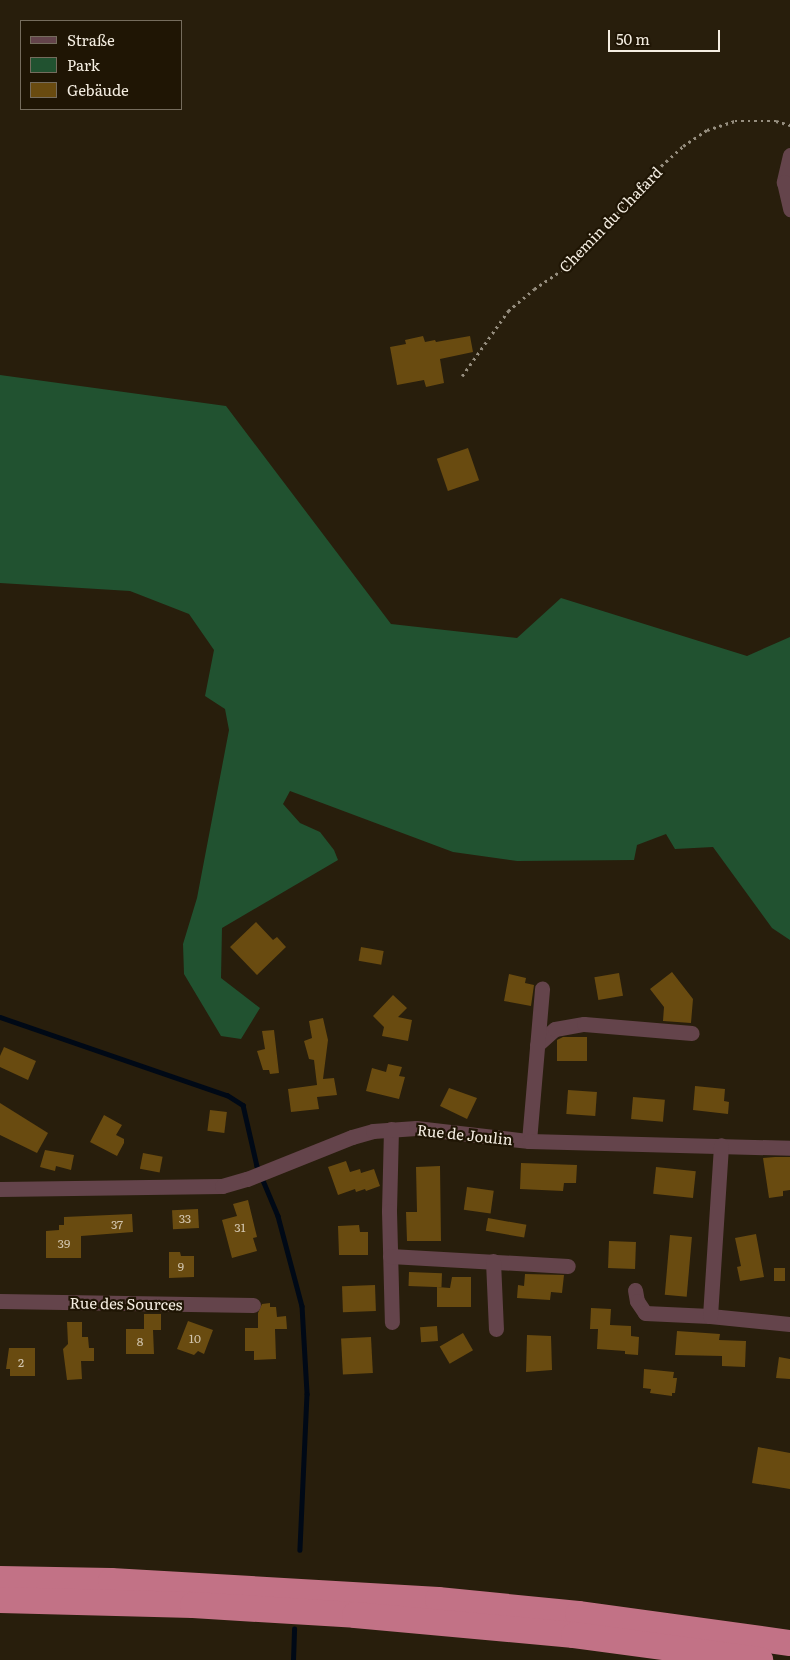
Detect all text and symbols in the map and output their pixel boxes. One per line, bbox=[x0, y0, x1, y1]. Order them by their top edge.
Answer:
legend bbox=[20, 20, 182, 110]
scale bar bbox=[610, 20, 722, 52]
text: 50 m bbox=[616, 27, 650, 50]
text: Straße bbox=[67, 28, 115, 51]
text: Park bbox=[67, 53, 100, 76]
text: Gebäude bbox=[67, 78, 129, 101]
street label: Chemin du Chafard bbox=[555, 162, 665, 276]
street label: Rue de Joulin bbox=[416, 1120, 514, 1148]
house number: 33 bbox=[179, 1212, 191, 1226]
house number: 37 bbox=[111, 1218, 123, 1232]
house number: 31 bbox=[234, 1221, 246, 1235]
house number: 39 bbox=[58, 1237, 70, 1251]
house number: 9 bbox=[178, 1260, 184, 1274]
street label: Rue des Sources bbox=[69, 1293, 183, 1313]
house number: 10 bbox=[189, 1332, 201, 1346]
house number: 8 bbox=[137, 1335, 143, 1349]
house number: 2 bbox=[18, 1356, 24, 1370]

